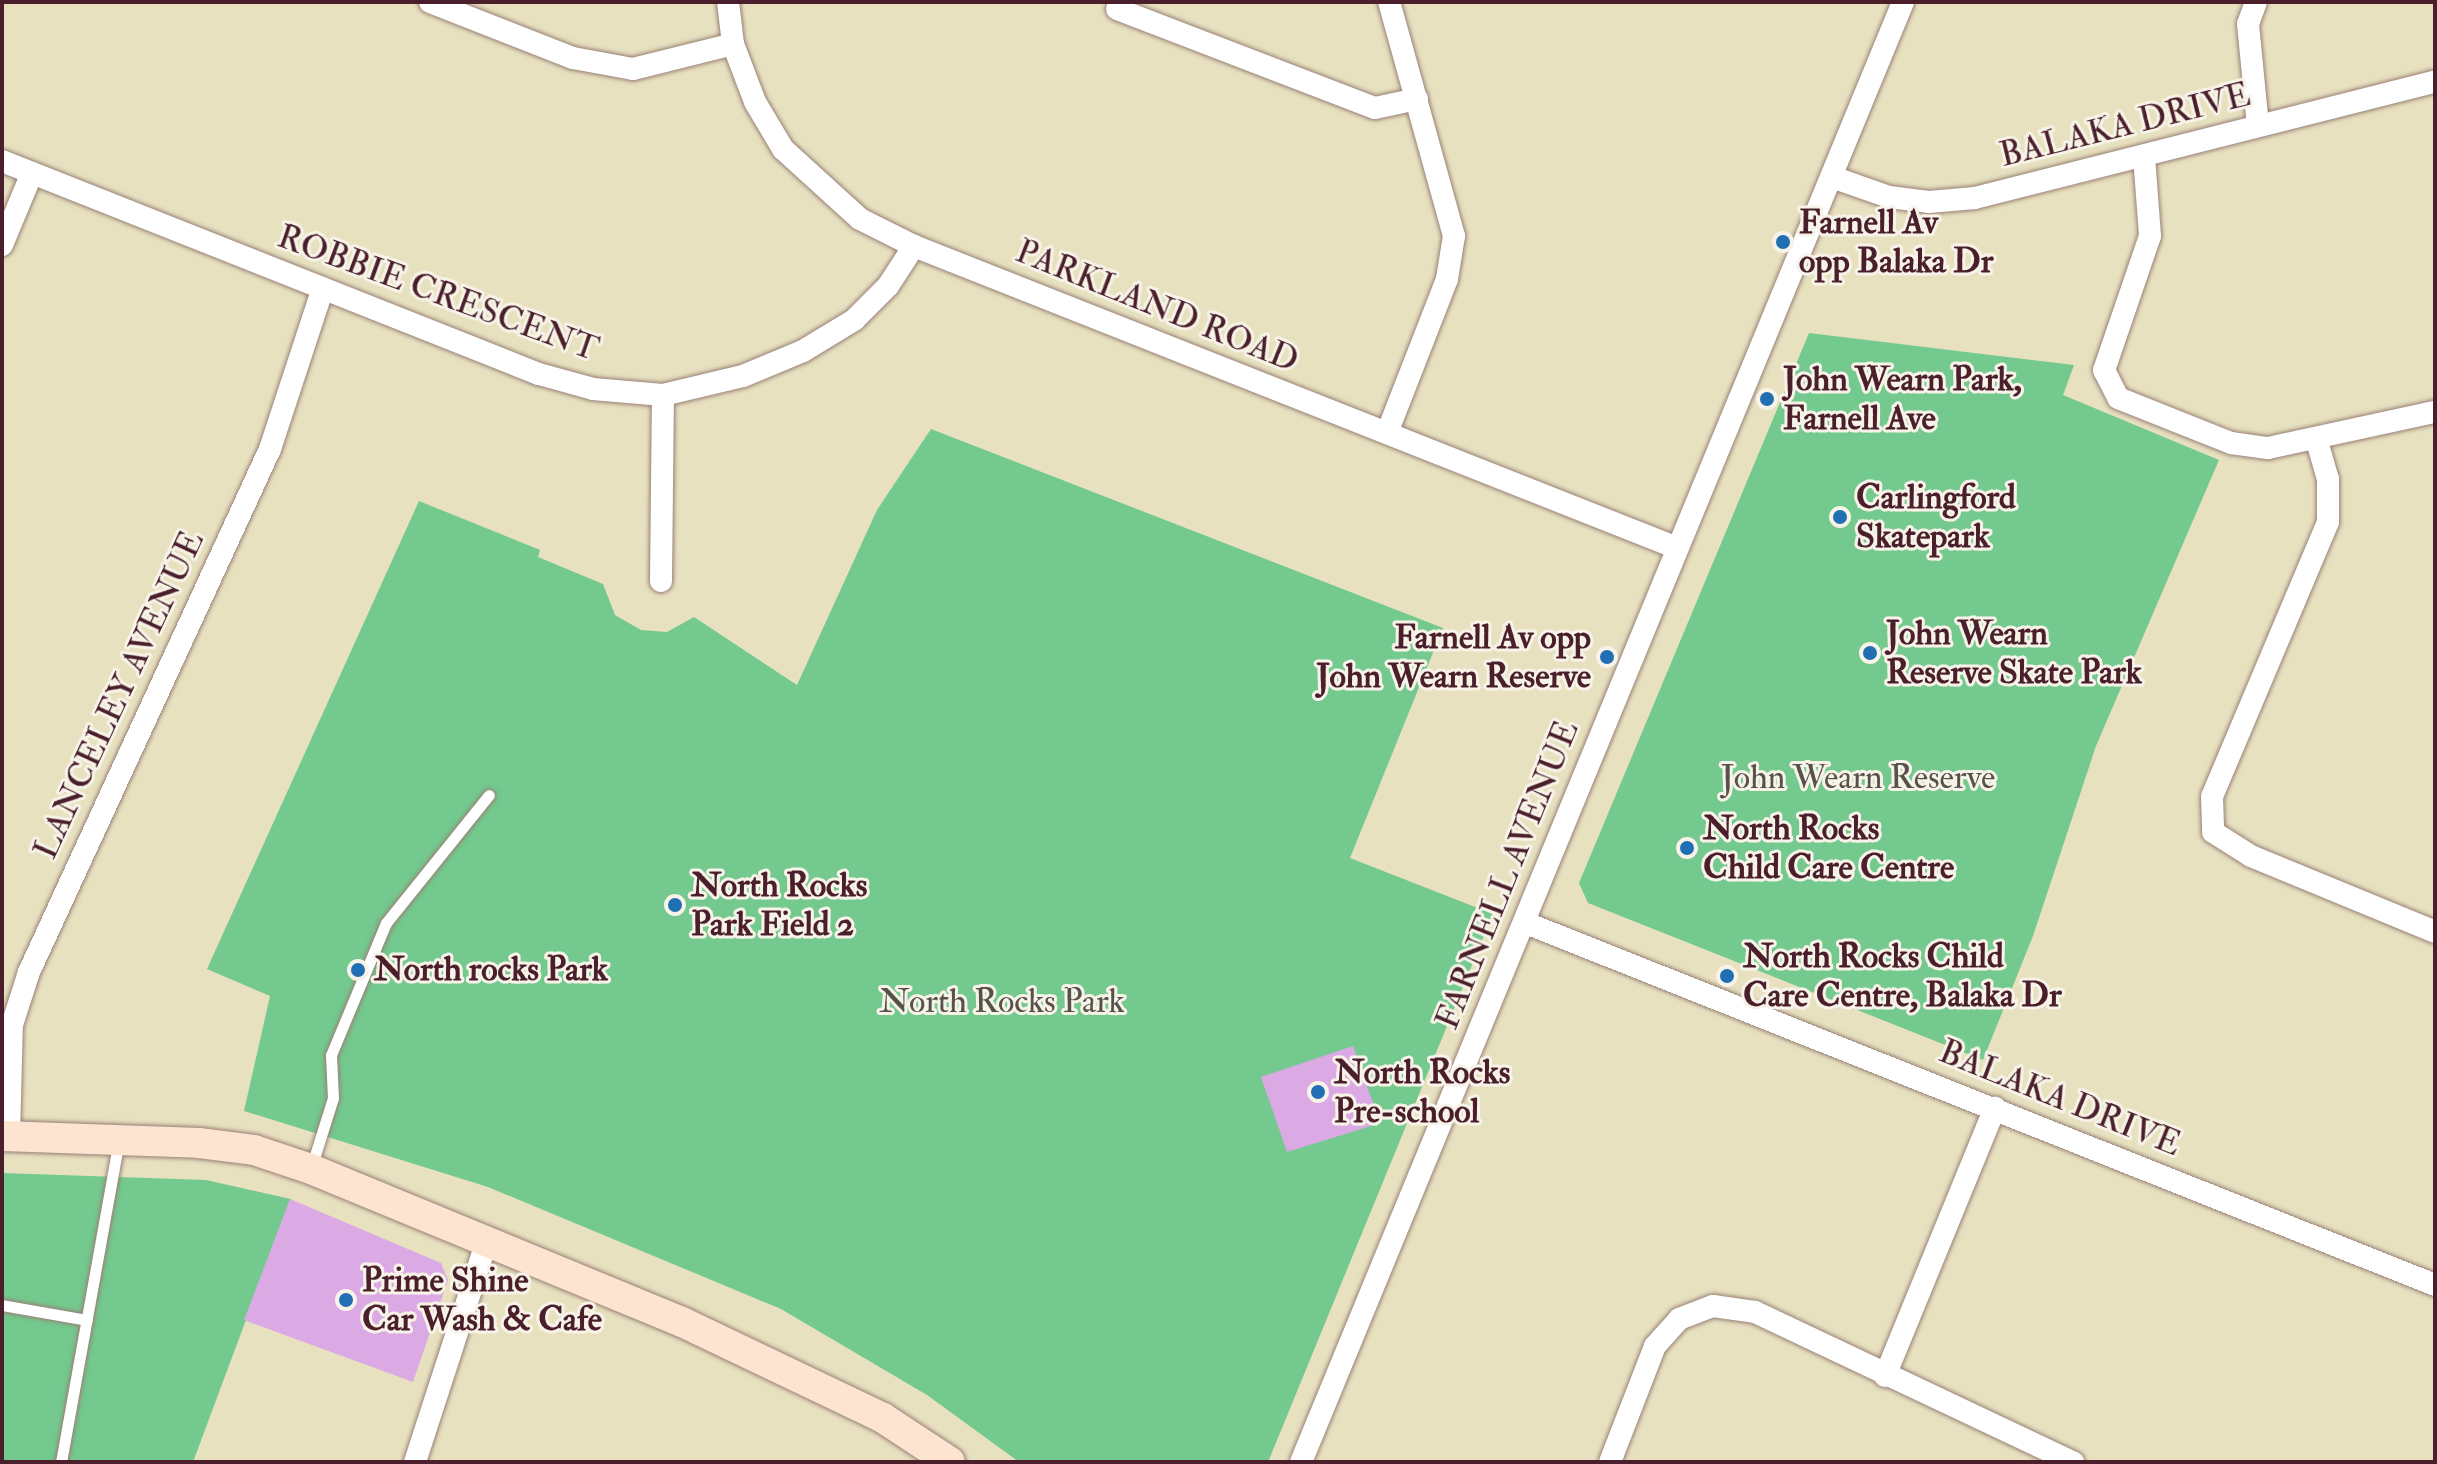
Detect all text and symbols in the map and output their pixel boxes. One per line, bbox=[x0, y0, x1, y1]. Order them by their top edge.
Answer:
street label: BALAKA DRIVE bbox=[1995, 74, 2255, 176]
place label: Farnell Av opp Balaka Dr bbox=[1799, 202, 1993, 282]
street label: ROBBIE CRESCENT bbox=[272, 216, 604, 370]
street label: PARKLAND ROAD bbox=[1010, 231, 1304, 381]
marker: Farnell Av opp Balaka Dr bbox=[1774, 233, 1792, 251]
place label: John Wearn Park, Farnell Ave bbox=[1783, 359, 2022, 438]
marker: John Wearn Park, Farnell Ave bbox=[1758, 390, 1776, 408]
place label: Carlingford Skatepark bbox=[1856, 477, 2016, 556]
marker: Carlingford Skatepark bbox=[1831, 508, 1849, 526]
street label: LANCELEY AVENUE bbox=[25, 524, 213, 866]
place label: John Wearn Reserve Skate Park bbox=[1886, 613, 2142, 692]
place label: Farnell Av opp John Wearn Reserve bbox=[1316, 617, 1591, 696]
marker: John Wearn Reserve Skate Park bbox=[1861, 644, 1879, 662]
marker: Farnell Av opp John Wearn Reserve bbox=[1598, 648, 1616, 666]
street label: FARNELL AVENUE bbox=[1426, 715, 1588, 1035]
park label: John Wearn Reserve bbox=[1721, 758, 1995, 798]
place label: North Rocks Child Care Centre bbox=[1703, 808, 1954, 888]
marker: North Rocks Child Care Centre bbox=[1678, 839, 1696, 857]
place label: North Rocks Park Field 2 bbox=[691, 865, 867, 944]
marker: North Rocks Park Field 2 bbox=[666, 896, 684, 914]
place label: North Rocks Child Care Centre, Balaka Dr bbox=[1743, 936, 2062, 1016]
place label: North rocks Park bbox=[374, 950, 608, 990]
marker: North rocks Park bbox=[349, 961, 367, 979]
marker: North Rocks Child Care Centre, Balaka Dr bbox=[1718, 967, 1736, 985]
park label: North Rocks Park bbox=[879, 982, 1125, 1022]
street label: BALAKA DRIVE bbox=[1933, 1031, 2187, 1165]
place label: North Rocks Pre-school bbox=[1334, 1052, 1510, 1132]
marker: North Rocks Pre-school bbox=[1309, 1083, 1327, 1101]
place label: Prime Shine Car Wash & Cafe bbox=[362, 1260, 602, 1340]
marker: Prime Shine Car Wash & Cafe bbox=[337, 1291, 355, 1309]

